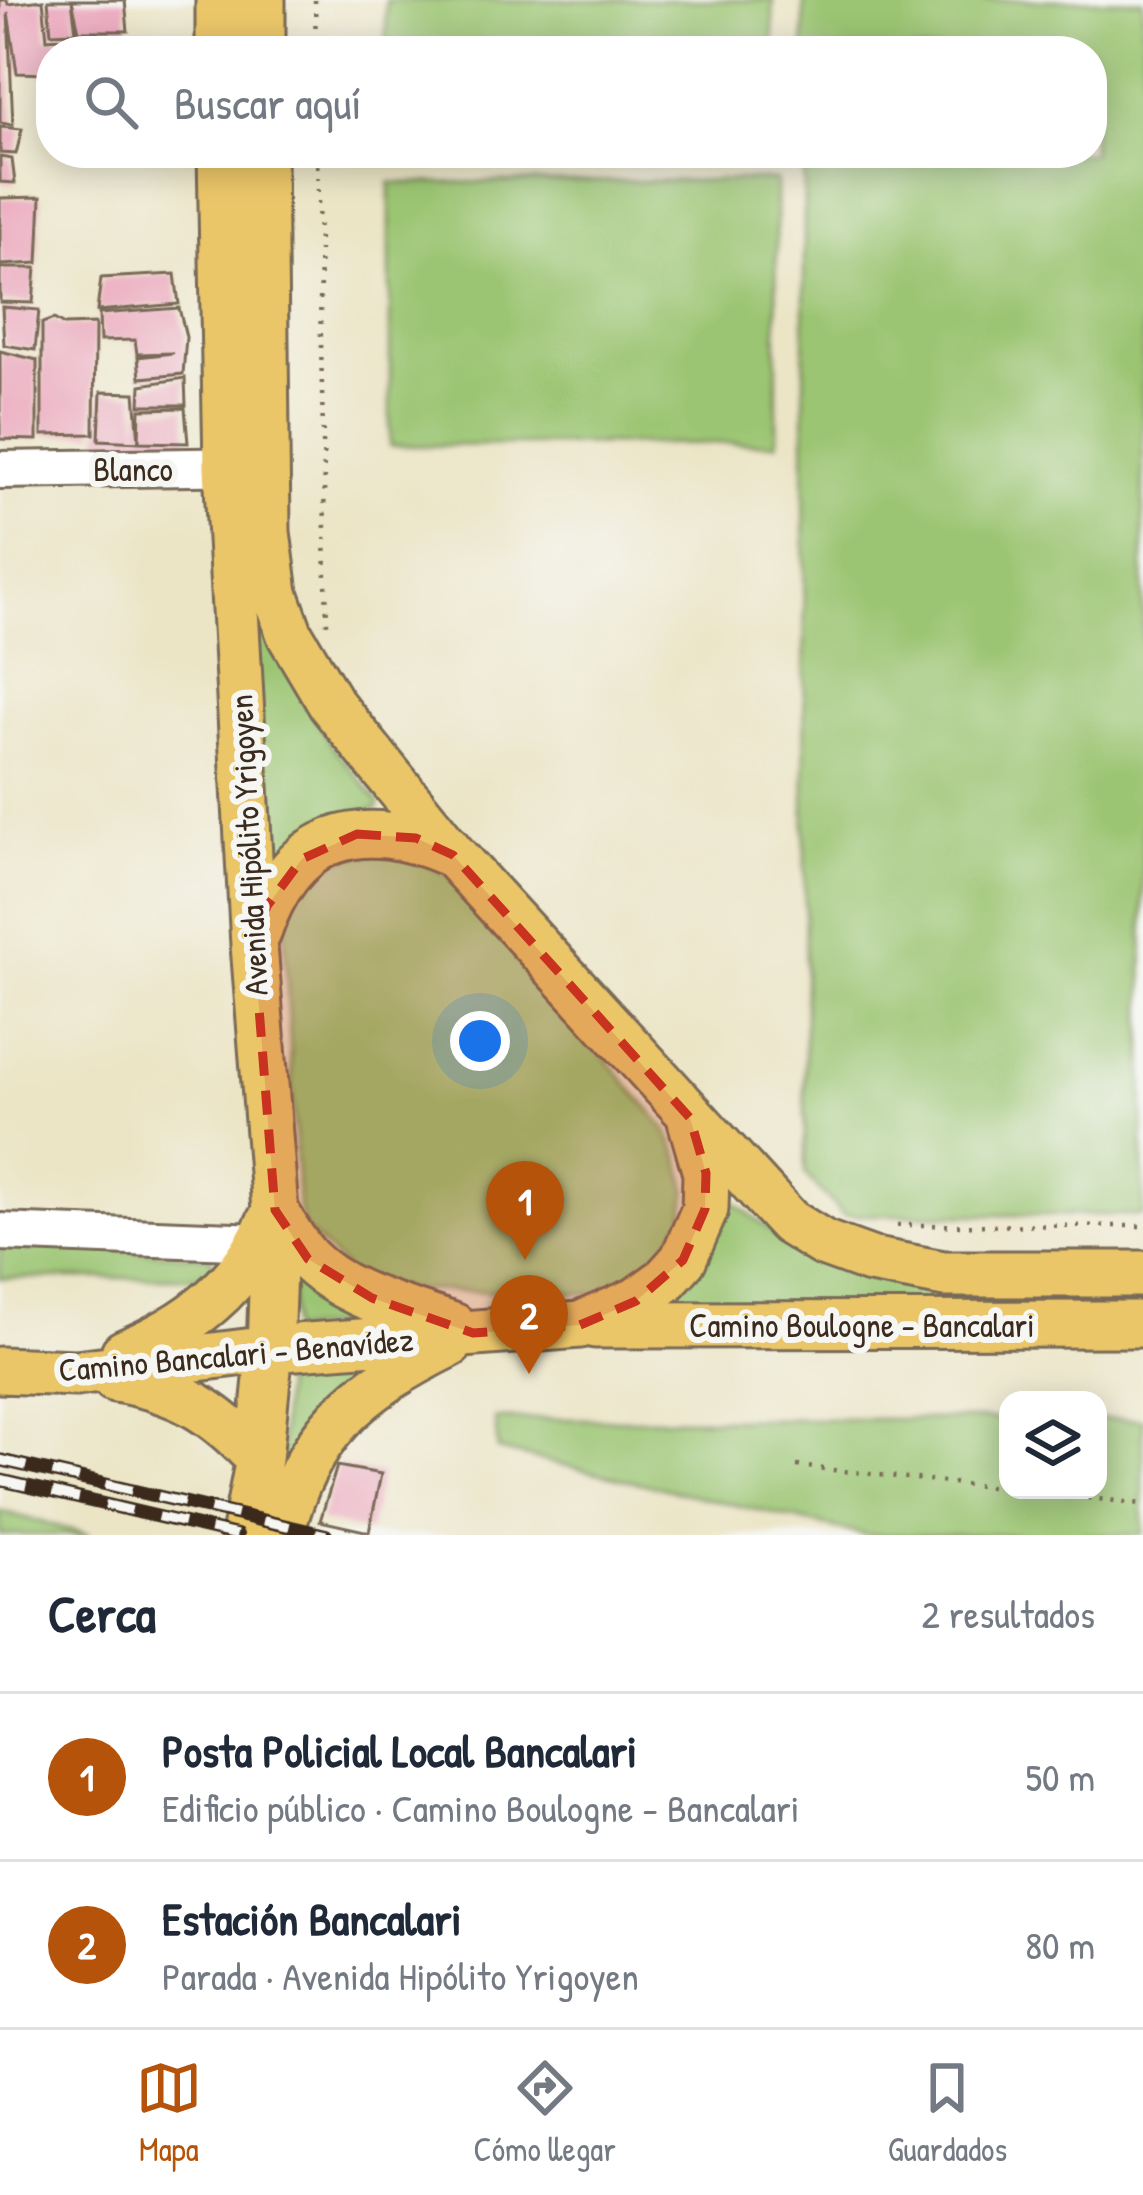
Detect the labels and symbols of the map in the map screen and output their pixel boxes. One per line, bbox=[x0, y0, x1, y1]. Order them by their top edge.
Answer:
street label: Blanco bbox=[93, 447, 173, 491]
street label: Avenida Hipólito Yrigoyen bbox=[218, 693, 279, 997]
your location bbox=[450, 1011, 510, 1071]
pin: 1 bbox=[486, 1161, 564, 1260]
pin: 2 bbox=[490, 1275, 568, 1374]
street label: Camino Boulogne - Bancalari bbox=[689, 1303, 1035, 1348]
street label: Camino Bancalari - Benavídez bbox=[57, 1317, 415, 1391]

